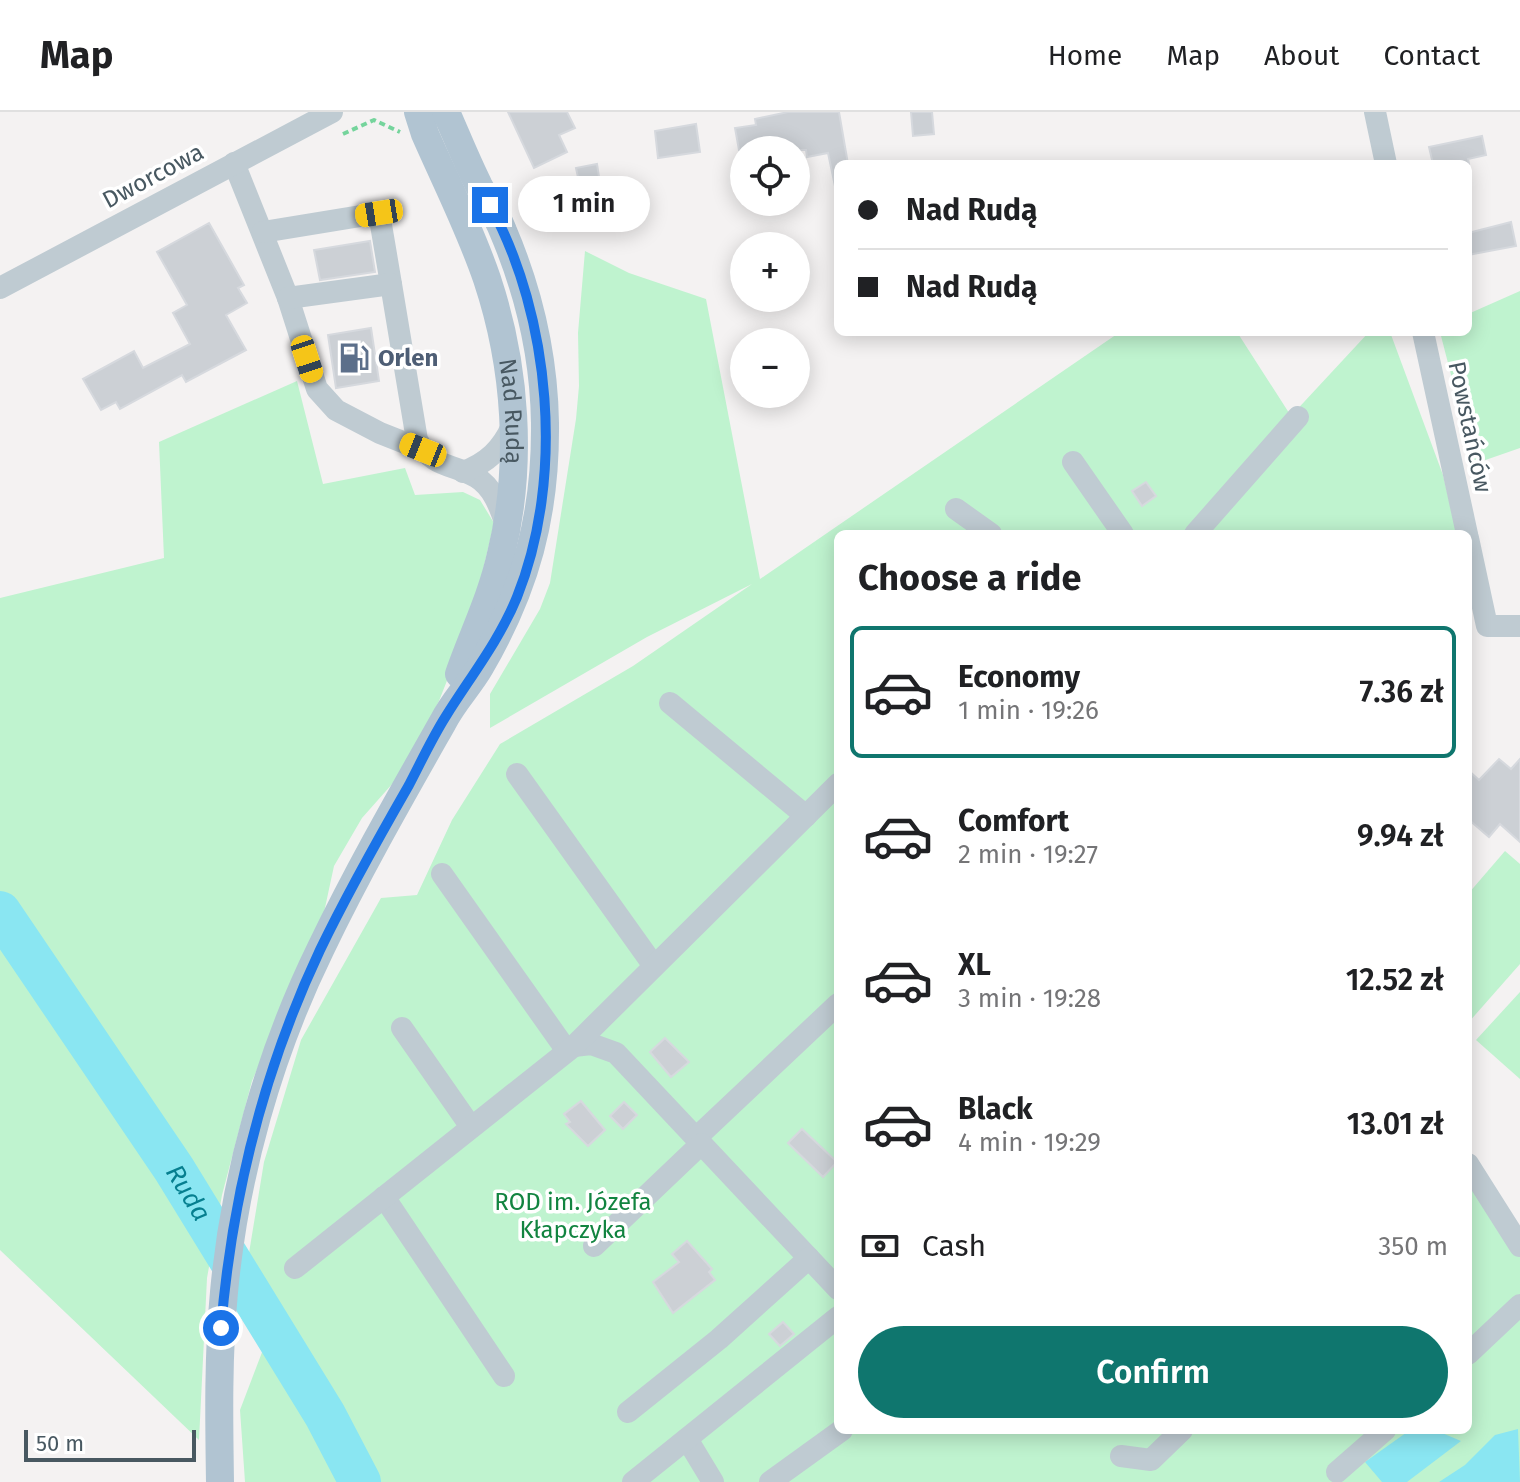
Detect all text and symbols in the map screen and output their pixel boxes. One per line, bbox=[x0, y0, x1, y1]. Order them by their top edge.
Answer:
text: Map bbox=[40, 32, 113, 78]
text: Home bbox=[1048, 39, 1122, 72]
text: Map bbox=[1166, 39, 1220, 72]
text: About bbox=[1264, 39, 1339, 72]
text: Contact bbox=[1383, 39, 1480, 72]
map controls bbox=[730, 136, 810, 408]
button: locate bbox=[730, 136, 810, 216]
street label: Dworcowa bbox=[98, 138, 208, 214]
callout: 1 min bbox=[518, 177, 650, 233]
route end bbox=[472, 187, 508, 223]
text: 1 min bbox=[553, 188, 615, 219]
text: Nad Rudą bbox=[906, 192, 1038, 228]
car bbox=[353, 197, 405, 229]
button: + bbox=[730, 232, 810, 312]
text: Nad Rudą bbox=[906, 269, 1038, 305]
button: − bbox=[730, 328, 810, 408]
car bbox=[288, 332, 326, 386]
fuel station icon: Orlen bbox=[337, 341, 371, 375]
place label: Orlen bbox=[378, 344, 438, 372]
street label: Nad Rudą bbox=[493, 356, 528, 465]
street label: Powstańców bbox=[1442, 359, 1498, 495]
car bbox=[396, 430, 450, 470]
text: Choose a ride bbox=[858, 556, 1081, 600]
icon: car bbox=[862, 656, 934, 728]
text: Economy bbox=[958, 659, 1080, 695]
text: 7.36 zł bbox=[1359, 674, 1444, 710]
text: 1 min · 19:26 bbox=[958, 695, 1099, 726]
icon: car bbox=[862, 800, 934, 872]
text: Comfort bbox=[958, 803, 1069, 839]
text: 9.94 zł bbox=[1357, 818, 1444, 854]
text: 2 min · 19:27 bbox=[958, 839, 1098, 870]
icon: car bbox=[862, 944, 934, 1016]
text: XL bbox=[958, 947, 991, 983]
text: 12.52 zł bbox=[1346, 962, 1444, 998]
text: 3 min · 19:28 bbox=[958, 983, 1101, 1014]
icon: car bbox=[862, 1088, 934, 1160]
text: Black bbox=[958, 1091, 1033, 1127]
text: 13.01 zł bbox=[1347, 1106, 1444, 1142]
text: 4 min · 19:29 bbox=[958, 1127, 1101, 1158]
water label: Ruda bbox=[159, 1159, 218, 1226]
park label: ROD im. Józefa Kłapczyka bbox=[494, 1188, 652, 1244]
icon: cash bbox=[858, 1224, 902, 1268]
text: Cash bbox=[922, 1228, 986, 1264]
text: 350 m bbox=[1378, 1231, 1448, 1262]
route start bbox=[203, 1310, 239, 1346]
button: Confirm bbox=[858, 1326, 1448, 1418]
scale bar bbox=[24, 1426, 196, 1462]
text: 50 m bbox=[36, 1430, 84, 1457]

